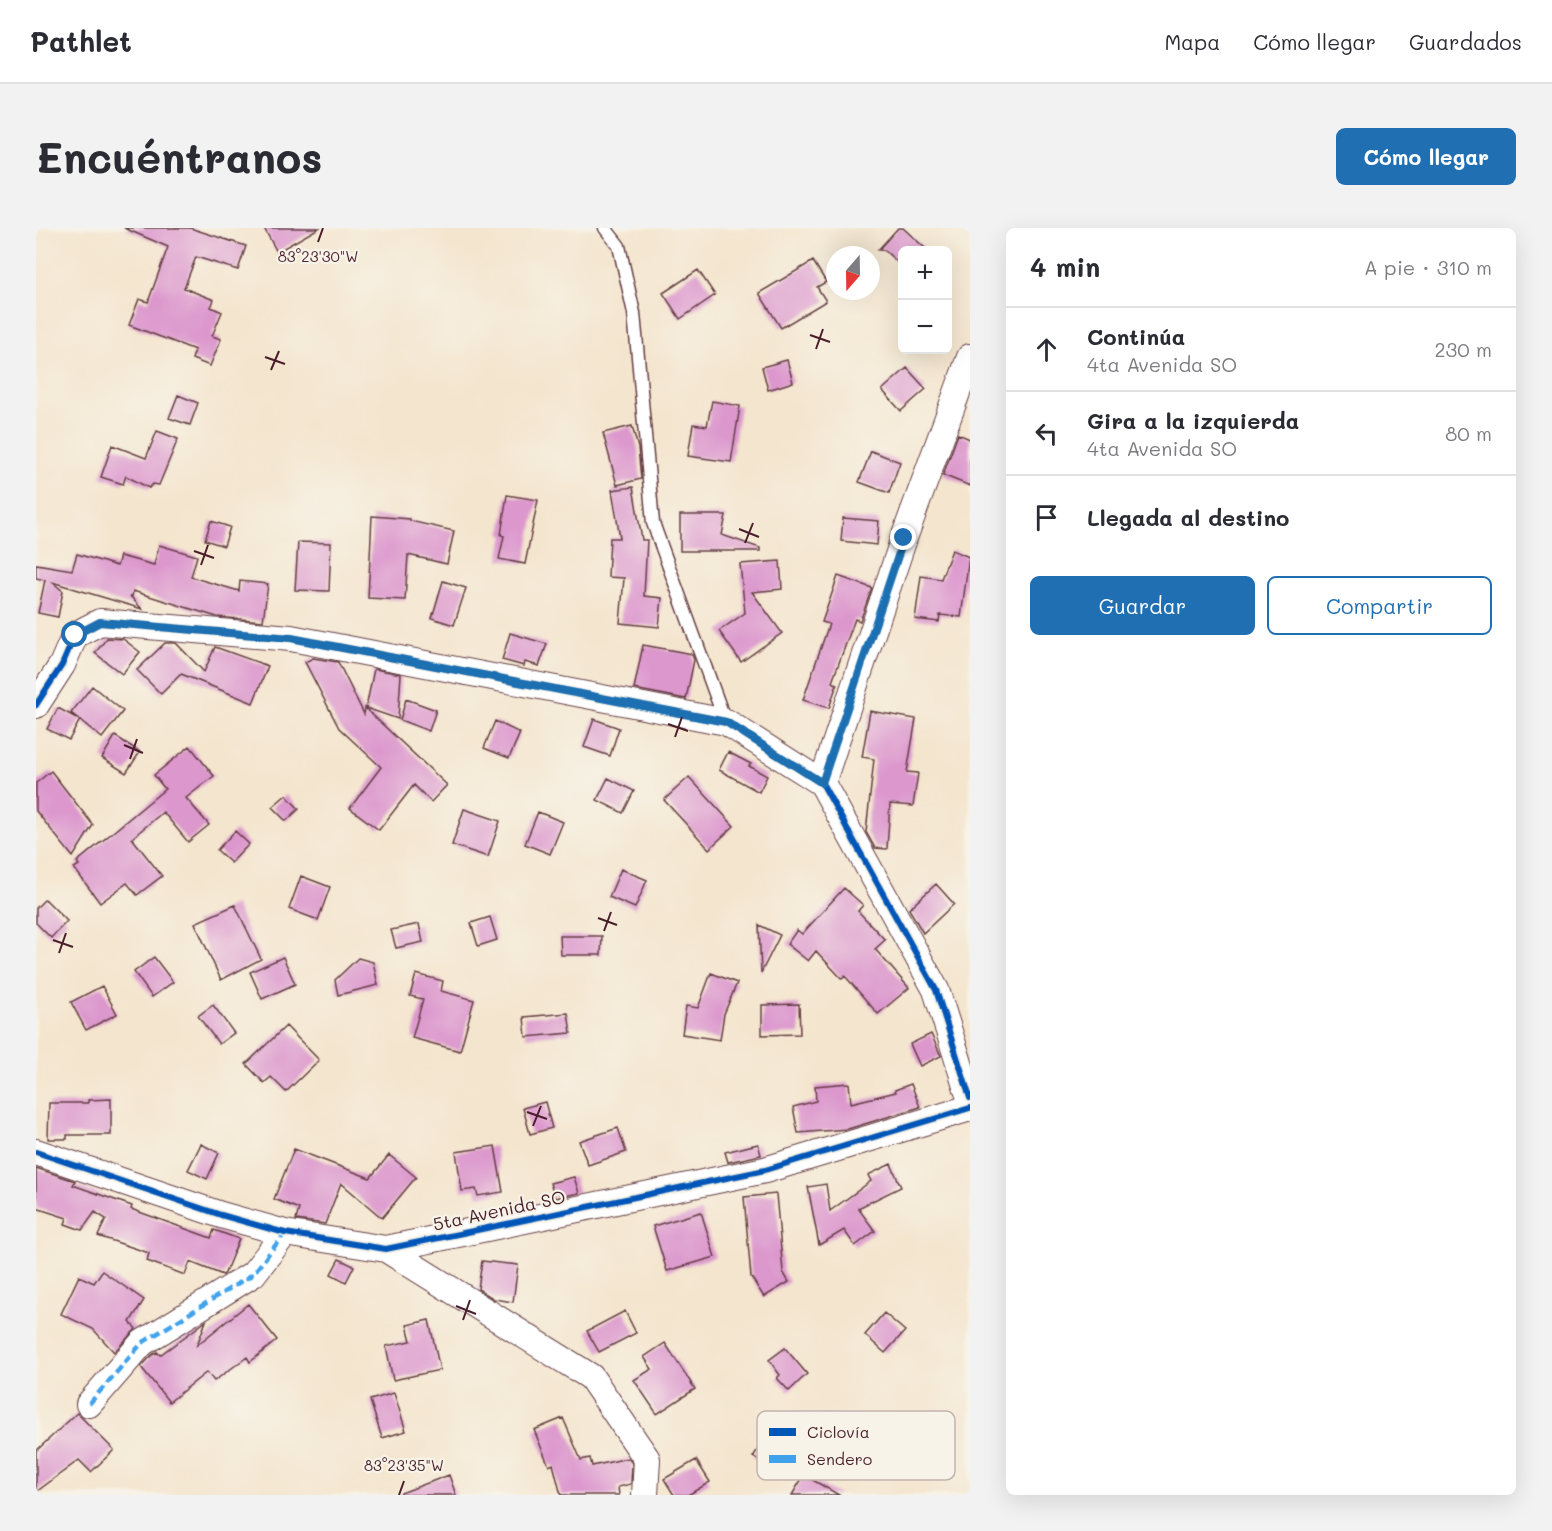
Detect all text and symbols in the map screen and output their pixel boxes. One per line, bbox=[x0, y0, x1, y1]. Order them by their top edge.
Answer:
text: Pathlet bbox=[30, 23, 132, 59]
text: Mapa bbox=[1164, 28, 1220, 55]
text: Cómo llegar bbox=[1253, 28, 1376, 55]
text: Guardados bbox=[1409, 28, 1522, 55]
button: Cómo llegar bbox=[1336, 128, 1516, 185]
text: Encuéntranos bbox=[36, 129, 322, 184]
text: 83°23'30"W bbox=[278, 246, 358, 266]
north arrow bbox=[826, 246, 880, 300]
map controls bbox=[898, 246, 952, 354]
button: + bbox=[898, 246, 952, 300]
text: 4 min bbox=[1030, 250, 1100, 284]
text: A pie · 310 m bbox=[1364, 254, 1492, 280]
button: − bbox=[898, 300, 952, 354]
text: Continúa bbox=[1087, 322, 1185, 351]
icon: ahead bbox=[1030, 333, 1063, 366]
text: 230 m bbox=[1434, 336, 1492, 362]
text: 4ta Avenida SO bbox=[1087, 351, 1237, 377]
text: Gira a la izquierda bbox=[1087, 406, 1299, 435]
icon: left bbox=[1030, 417, 1063, 450]
text: 80 m bbox=[1445, 420, 1492, 446]
text: 4ta Avenida SO bbox=[1087, 435, 1237, 461]
icon: arrive bbox=[1030, 501, 1063, 534]
text: Llegada al destino bbox=[1087, 503, 1289, 532]
route end bbox=[890, 524, 916, 550]
button: Guardar bbox=[1030, 576, 1255, 635]
button: Compartir bbox=[1267, 576, 1492, 635]
route start bbox=[61, 621, 87, 647]
street label: 5ta Avenida SO bbox=[430, 1184, 568, 1236]
legend bbox=[757, 1411, 955, 1480]
text: Ciclovía bbox=[807, 1421, 870, 1442]
text: Sendero bbox=[807, 1448, 872, 1469]
text: 83°23'35"W bbox=[364, 1455, 444, 1475]

